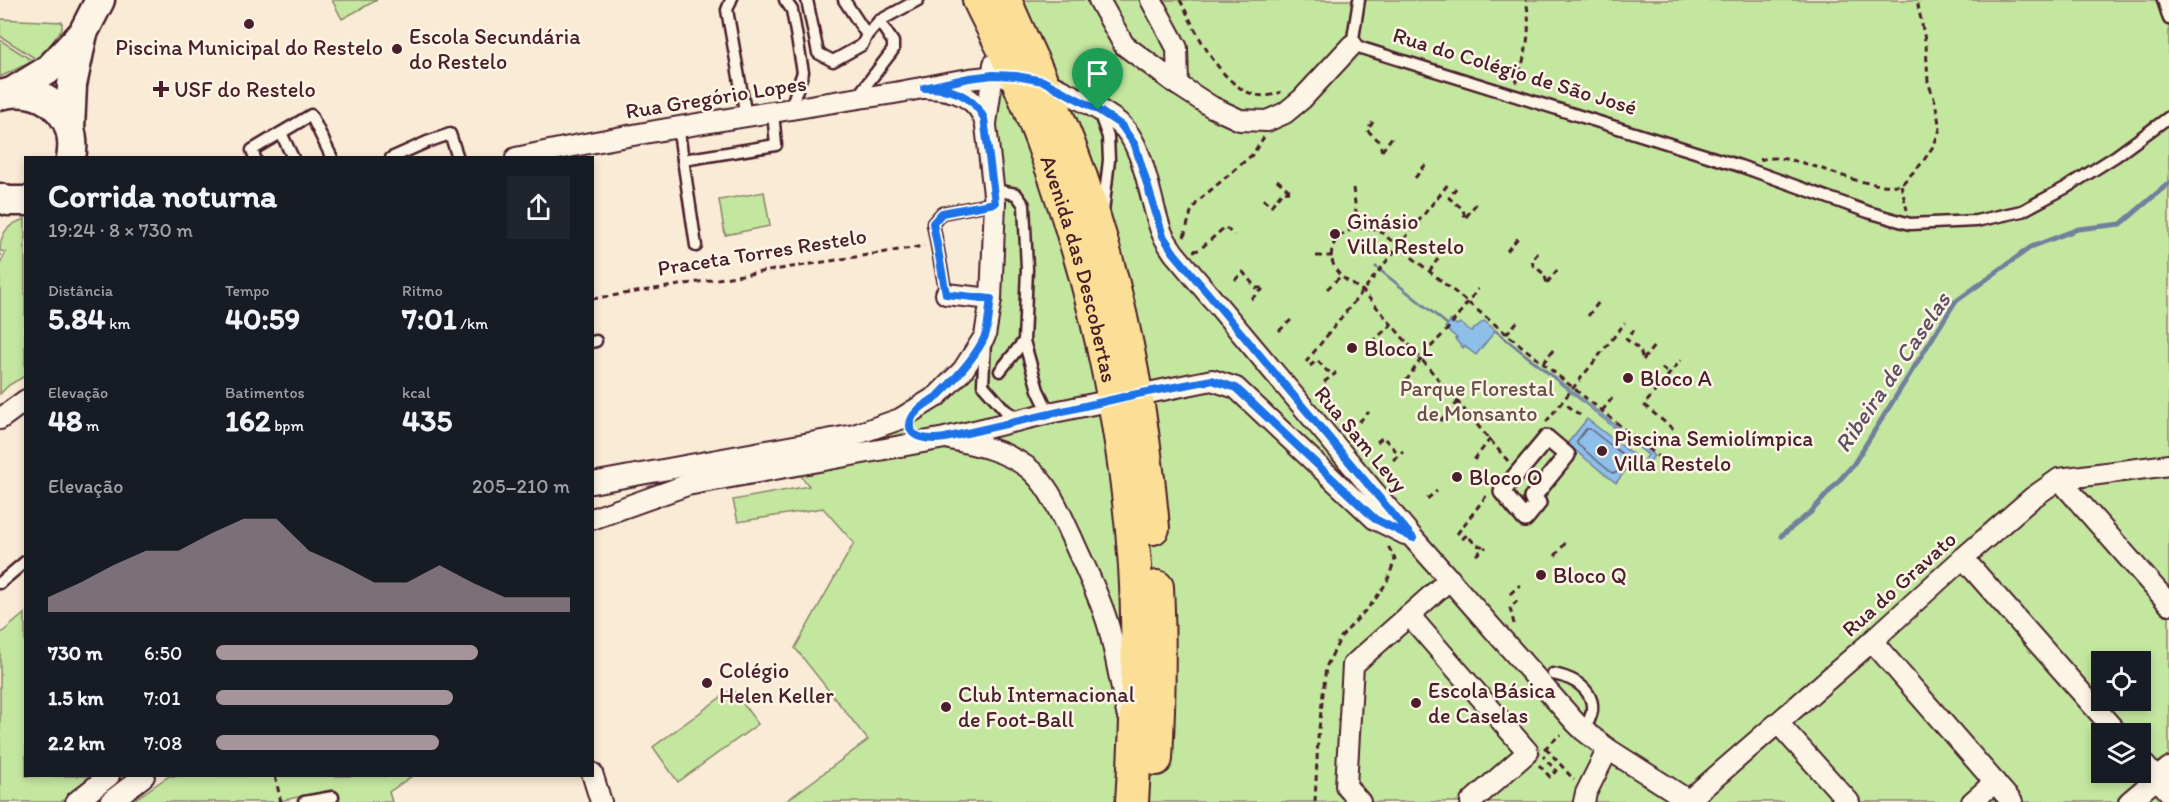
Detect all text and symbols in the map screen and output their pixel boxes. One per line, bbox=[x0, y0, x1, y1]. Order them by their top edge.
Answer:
marker: Piscina Municipal do Restelo bbox=[242, 17, 256, 31]
street label: Rua do Colégio de São José bbox=[1390, 21, 1640, 121]
place label: Escola Secundária do Restelo bbox=[409, 23, 581, 75]
place label: Piscina Municipal do Restelo bbox=[115, 34, 383, 61]
marker: Escola Secundária do Restelo bbox=[390, 42, 404, 56]
pin bbox=[1072, 48, 1123, 110]
icon: arrive bbox=[1081, 57, 1114, 90]
street label: Rua Gregório Lopes bbox=[624, 69, 808, 125]
place label: USF do Restelo bbox=[174, 76, 316, 103]
marker: USF do Restelo bbox=[152, 80, 170, 98]
street label: Avenida das Descobertas bbox=[1035, 152, 1123, 385]
text: Corrida noturna bbox=[48, 176, 277, 215]
button: share bbox=[507, 176, 570, 239]
place label: Ginásio Villa Restelo bbox=[1347, 208, 1464, 260]
text: 19:24 · 8 × 730 m bbox=[48, 218, 193, 242]
street label: Praceta Torres Restelo bbox=[655, 222, 869, 282]
marker: Ginásio Villa Restelo bbox=[1328, 227, 1342, 241]
text: Distância bbox=[48, 281, 113, 300]
text: Tempo bbox=[225, 281, 270, 300]
text: Ritmo bbox=[402, 281, 443, 300]
water label: Ribeira de Caselas bbox=[1828, 285, 1957, 458]
text: 5.84 bbox=[48, 300, 106, 337]
text: 40:59 bbox=[225, 300, 300, 337]
text: 7:01 bbox=[402, 300, 457, 337]
text: km bbox=[106, 314, 130, 333]
text: /km bbox=[457, 314, 488, 333]
place label: Bloco L bbox=[1364, 335, 1433, 362]
marker: Bloco L bbox=[1345, 341, 1359, 355]
place label: Bloco A bbox=[1640, 365, 1712, 392]
marker: Bloco A bbox=[1621, 371, 1635, 385]
park label: Parque Florestal de Monsanto bbox=[1400, 375, 1554, 427]
street label: Rua Sam Levy bbox=[1309, 380, 1414, 498]
text: Elevação bbox=[48, 383, 108, 402]
text: Batimentos bbox=[225, 383, 305, 402]
text: kcal bbox=[402, 383, 430, 402]
text: 48 bbox=[48, 402, 82, 439]
text: 162 bbox=[225, 402, 271, 439]
text: 435 bbox=[402, 402, 452, 439]
text: m bbox=[82, 416, 100, 435]
text: bpm bbox=[271, 416, 304, 435]
place label: Piscina Semiolímpica Villa Restelo bbox=[1614, 425, 1813, 477]
marker: Piscina Semiolímpica Villa Restelo bbox=[1595, 444, 1609, 458]
place label: Bloco O bbox=[1469, 464, 1543, 491]
marker: Bloco O bbox=[1450, 470, 1464, 484]
text: Elevação bbox=[48, 474, 123, 498]
text: 205–210 m bbox=[472, 474, 570, 498]
street label: Rua do Gravato bbox=[1836, 525, 1962, 643]
place label: Bloco Q bbox=[1553, 562, 1627, 589]
marker: Bloco Q bbox=[1534, 568, 1548, 582]
text: 730 m bbox=[48, 641, 102, 665]
text: 6:50 bbox=[144, 641, 182, 665]
map controls bbox=[2091, 651, 2151, 783]
button: locate bbox=[2091, 651, 2151, 711]
place label: Colégio Helen Keller bbox=[719, 657, 834, 709]
marker: Colégio Helen Keller bbox=[700, 676, 714, 690]
place label: Escola Básica de Caselas bbox=[1428, 677, 1556, 729]
place label: Club Internacional de Foot-Ball bbox=[958, 681, 1135, 733]
text: 1.5 km bbox=[48, 686, 104, 710]
text: 7:01 bbox=[144, 686, 180, 710]
marker: Escola Básica de Caselas bbox=[1409, 696, 1423, 710]
marker: Club Internacional de Foot-Ball bbox=[939, 700, 953, 714]
button: layers bbox=[2091, 723, 2151, 783]
text: 2.2 km bbox=[48, 731, 105, 755]
text: 7:08 bbox=[144, 731, 182, 755]

